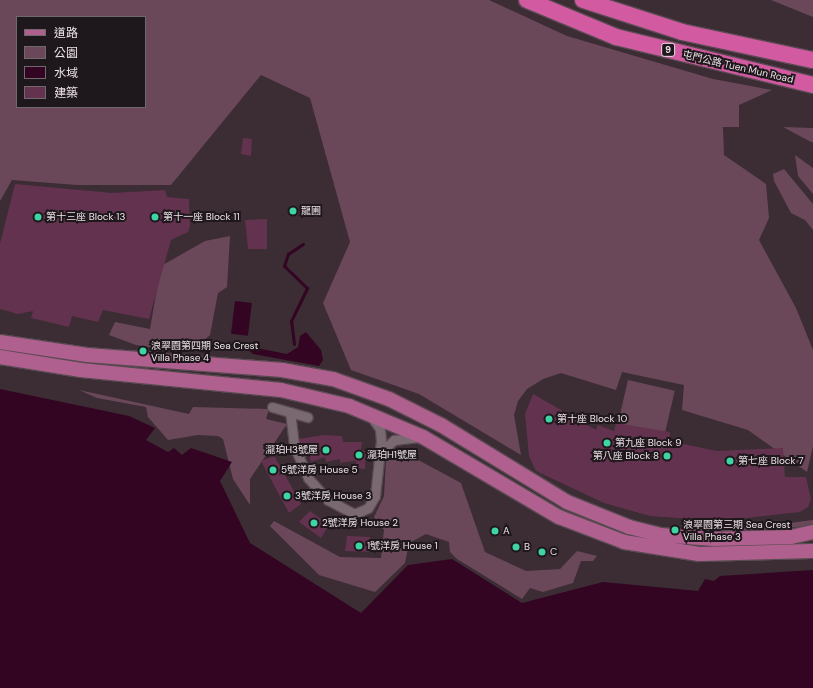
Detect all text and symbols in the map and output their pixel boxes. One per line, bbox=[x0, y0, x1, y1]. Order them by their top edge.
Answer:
legend bbox=[16, 16, 146, 108]
text: 道路 bbox=[54, 25, 78, 41]
road number: 9 bbox=[661, 43, 675, 57]
text: 公園 bbox=[54, 45, 78, 61]
street label: 屯門公路 Tuen Mun Road bbox=[681, 48, 795, 86]
text: 水域 bbox=[54, 65, 78, 81]
text: 建築 bbox=[54, 85, 78, 101]
place label: 龍圃 bbox=[301, 205, 321, 217]
marker: 龍圃 bbox=[288, 206, 298, 216]
place label: 第十三座 Block 13 bbox=[46, 211, 125, 223]
place label: 第十一座 Block 11 bbox=[163, 211, 240, 223]
marker: 第十三座 Block 13 bbox=[33, 212, 43, 222]
marker: 第十一座 Block 11 bbox=[150, 212, 160, 222]
place label: 浪翠園第四期 Sea Crest Villa Phase 4 bbox=[151, 339, 258, 362]
marker: 浪翠園第四期 Sea Crest Villa Phase 4 bbox=[138, 346, 148, 356]
place label: 第十座 Block 10 bbox=[557, 413, 627, 425]
marker: 第十座 Block 10 bbox=[544, 414, 554, 424]
place label: 第九座 Block 9 bbox=[615, 437, 682, 449]
marker: 第九座 Block 9 bbox=[602, 438, 612, 448]
place label: 瀧珀H3號屋 bbox=[265, 444, 318, 456]
marker: 瀧珀H3號屋 bbox=[321, 445, 331, 455]
place label: 瀧珀H1號屋 bbox=[367, 449, 417, 461]
marker: 瀧珀H1號屋 bbox=[354, 450, 364, 460]
place label: 第八座 Block 8 bbox=[593, 450, 659, 462]
marker: 第八座 Block 8 bbox=[662, 451, 672, 461]
place label: 第七座 Block 7 bbox=[738, 455, 804, 467]
marker: 第七座 Block 7 bbox=[725, 456, 735, 466]
place label: 5號洋房 House 5 bbox=[281, 464, 358, 476]
marker: 5號洋房 House 5 bbox=[268, 465, 278, 475]
place label: 3號洋房 House 3 bbox=[295, 490, 371, 502]
marker: 3號洋房 House 3 bbox=[282, 491, 292, 501]
place label: 2號洋房 House 2 bbox=[322, 517, 398, 529]
marker: 2號洋房 House 2 bbox=[309, 518, 319, 528]
place label: 浪翠園第三期 Sea Crest Villa Phase 3 bbox=[683, 518, 790, 542]
place label: A bbox=[503, 525, 510, 537]
marker: 浪翠園第三期 Sea Crest Villa Phase 3 bbox=[670, 525, 680, 535]
marker: A bbox=[490, 526, 500, 536]
place label: 1號洋房 House 1 bbox=[367, 540, 438, 552]
marker: 1號洋房 House 1 bbox=[354, 541, 364, 551]
place label: B bbox=[524, 541, 530, 553]
marker: B bbox=[511, 542, 521, 552]
place label: C bbox=[550, 546, 557, 558]
marker: C bbox=[537, 547, 547, 557]

